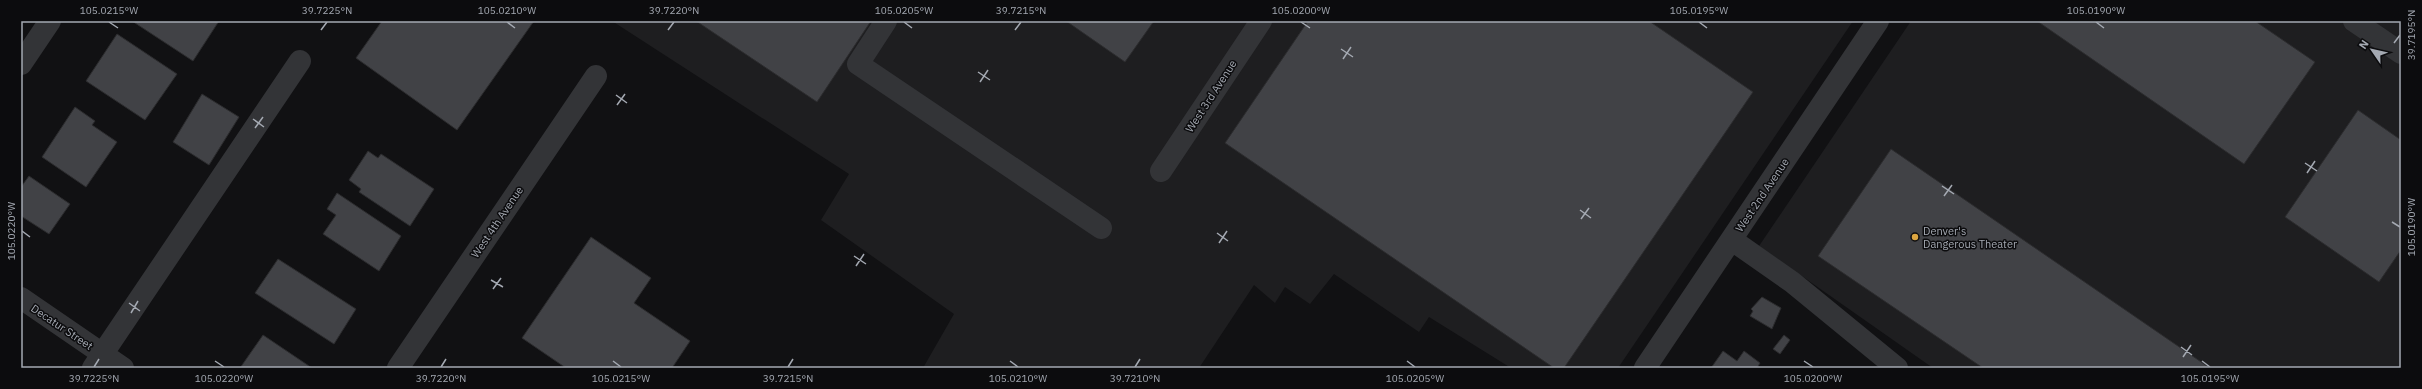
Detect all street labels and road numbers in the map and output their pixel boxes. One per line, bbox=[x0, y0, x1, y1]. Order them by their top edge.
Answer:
street label: West 3rd Avenue bbox=[1182, 57, 1240, 135]
street label: West 2nd Avenue bbox=[1732, 155, 1792, 235]
street label: West 4th Avenue bbox=[468, 183, 526, 261]
street label: Decatur Street bbox=[28, 301, 96, 353]

